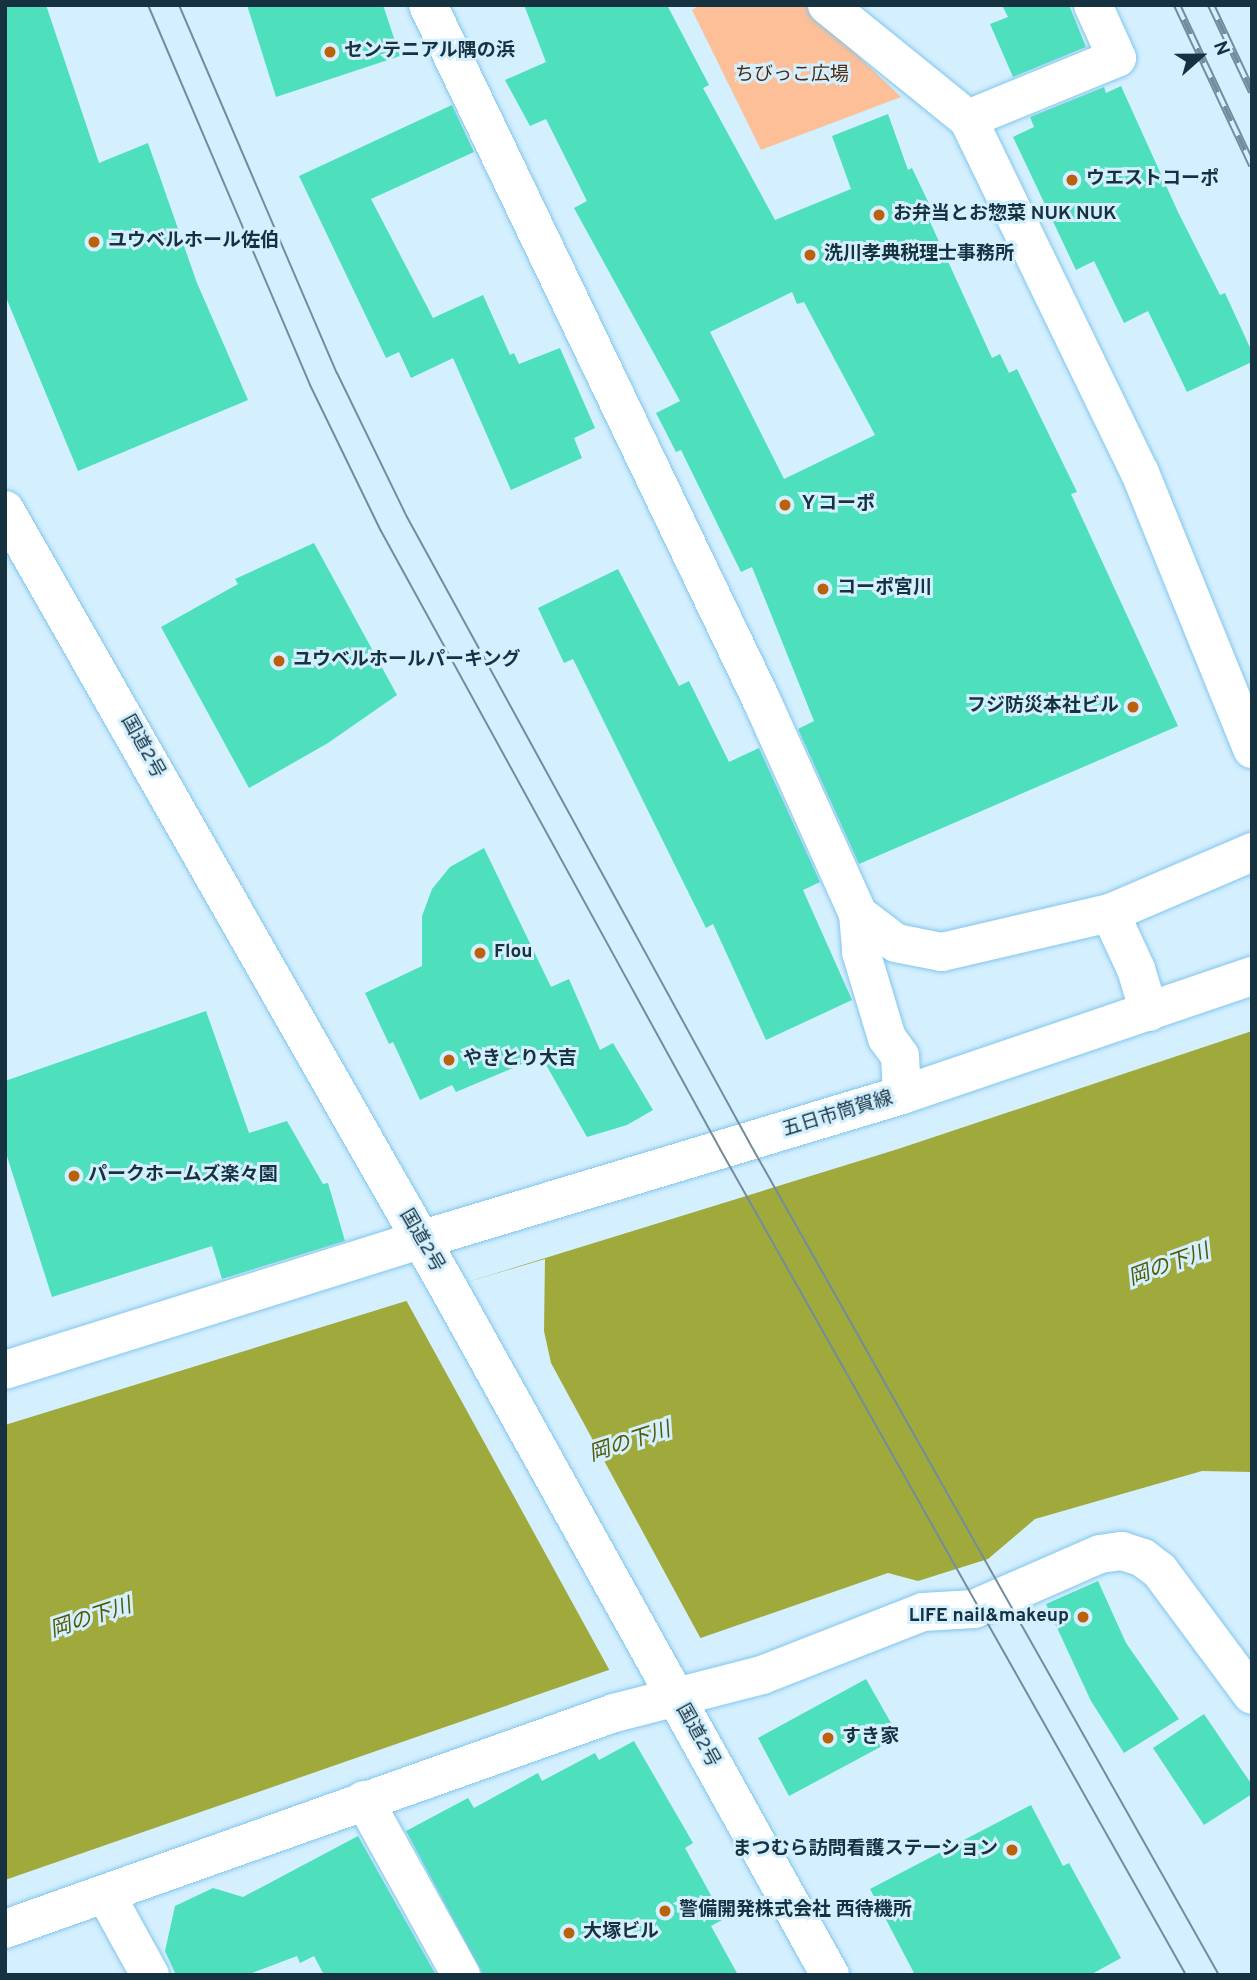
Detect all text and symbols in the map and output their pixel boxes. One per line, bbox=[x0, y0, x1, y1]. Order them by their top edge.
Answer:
north arrow bbox=[1166, 21, 1236, 91]
text: N bbox=[1207, 38, 1234, 59]
place label: センテニアル隅の浜 bbox=[344, 41, 515, 63]
marker: センテニアル隅の浜 bbox=[322, 44, 338, 60]
park label: ちびっこ広場 bbox=[735, 65, 849, 87]
place label: ウエストコーポ bbox=[1086, 169, 1219, 191]
marker: ウエストコーポ bbox=[1064, 172, 1080, 188]
place label: お弁当とお惣菜 NUK NUK bbox=[893, 204, 1117, 226]
marker: お弁当とお惣菜 NUK NUK bbox=[871, 207, 887, 223]
place label: ユウベルホール佐伯 bbox=[108, 231, 279, 253]
marker: ユウベルホール佐伯 bbox=[86, 234, 102, 250]
place label: 洗川孝典税理士事務所 bbox=[824, 244, 1014, 266]
marker: 洗川孝典税理士事務所 bbox=[802, 247, 818, 263]
place label: Ｙコーポ bbox=[799, 494, 875, 516]
marker: Ｙコーポ bbox=[777, 497, 793, 513]
place label: コーポ宮川 bbox=[837, 578, 932, 600]
marker: コーポ宮川 bbox=[815, 581, 831, 597]
place label: ユウベルホールパーキング bbox=[293, 650, 521, 672]
marker: ユウベルホールパーキング bbox=[271, 653, 287, 669]
place label: フジ防災本社ビル bbox=[967, 696, 1119, 718]
marker: フジ防災本社ビル bbox=[1125, 699, 1141, 715]
street label: 国道2号 bbox=[115, 711, 169, 783]
place label: Flou bbox=[494, 942, 532, 964]
marker: Flou bbox=[472, 945, 488, 961]
place label: やきとり大吉 bbox=[463, 1049, 577, 1071]
marker: やきとり大吉 bbox=[441, 1052, 457, 1068]
street label: 五日市筒賀線 bbox=[780, 1087, 896, 1143]
place label: パークホームズ楽々園 bbox=[88, 1165, 278, 1187]
marker: パークホームズ楽々園 bbox=[66, 1168, 82, 1184]
street label: 国道2号 bbox=[394, 1206, 448, 1276]
water label: 岡の下川 bbox=[1125, 1240, 1213, 1292]
water label: 岡の下川 bbox=[586, 1418, 674, 1468]
water label: 岡の下川 bbox=[47, 1594, 135, 1644]
place label: LIFE nail&makeup bbox=[909, 1606, 1069, 1628]
marker: LIFE nail&makeup bbox=[1075, 1609, 1091, 1625]
street label: 国道2号 bbox=[670, 1700, 724, 1772]
place label: すき家 bbox=[842, 1727, 899, 1749]
marker: すき家 bbox=[820, 1730, 836, 1746]
place label: まつむら訪問看護ステーション bbox=[732, 1839, 998, 1861]
marker: まつむら訪問看護ステーション bbox=[1004, 1842, 1020, 1858]
place label: 警備開発株式会社 西待機所 bbox=[679, 1900, 912, 1922]
marker: 警備開発株式会社 西待機所 bbox=[657, 1903, 673, 1919]
place label: 大塚ビル bbox=[583, 1922, 659, 1944]
marker: 大塚ビル bbox=[561, 1925, 577, 1941]

